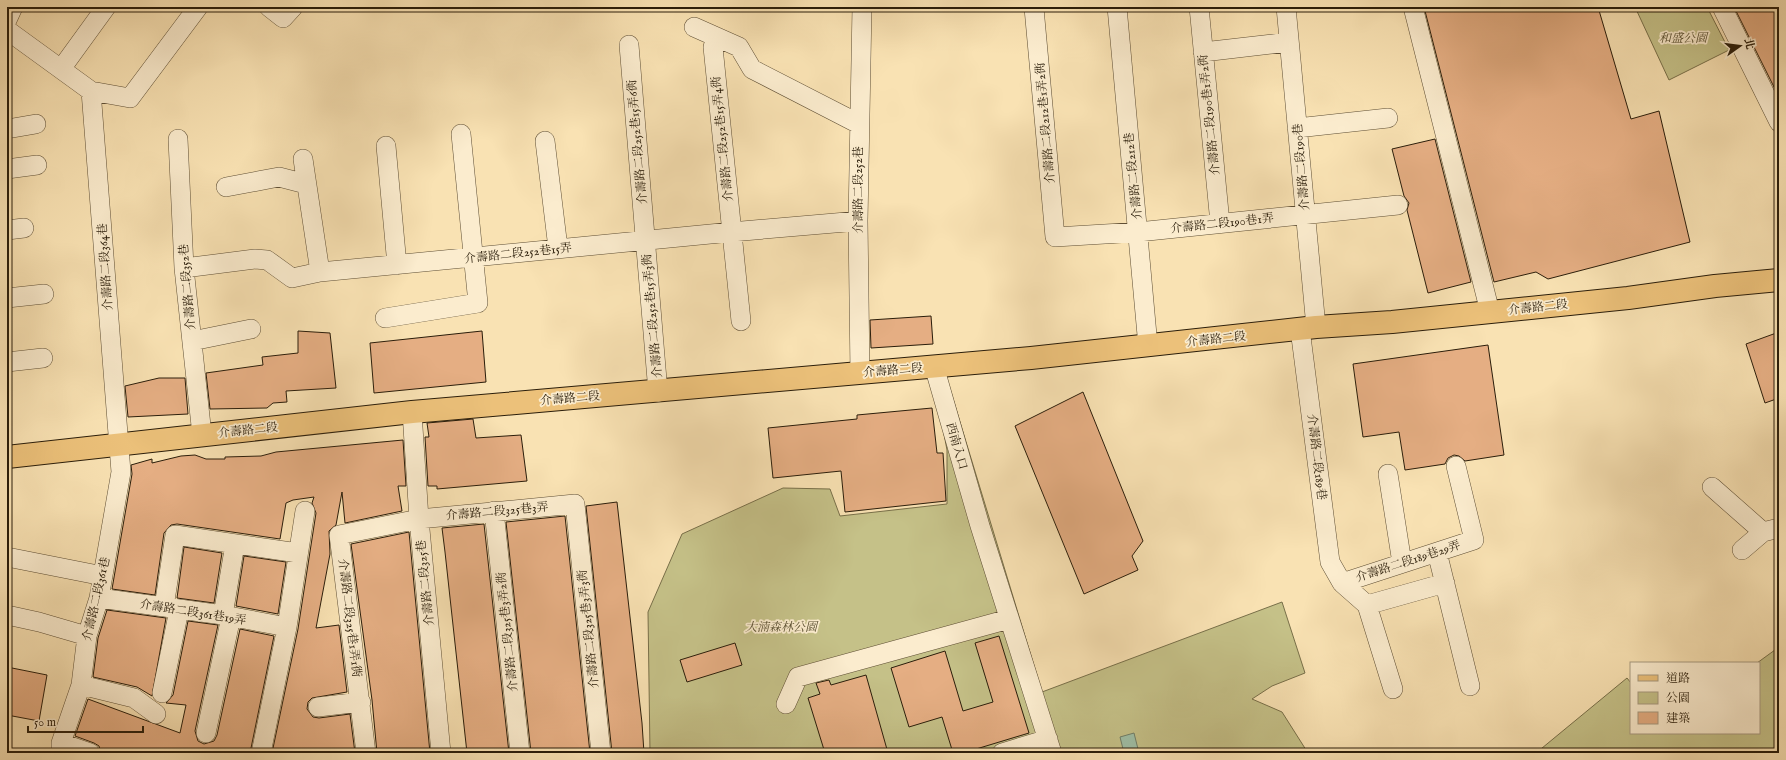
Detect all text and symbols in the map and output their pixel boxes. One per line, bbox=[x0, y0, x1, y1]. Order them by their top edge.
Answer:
north arrow bbox=[1720, 26, 1760, 66]
park label: 和盛公園 bbox=[1659, 31, 1709, 46]
text: 北 bbox=[1741, 37, 1757, 51]
street label: 介壽路二段190巷1弄2衖 bbox=[1196, 54, 1223, 176]
street label: 介壽路二段212巷1弄2衖 bbox=[1033, 62, 1058, 184]
street label: 介壽路二段252巷15弄4衖 bbox=[708, 75, 737, 203]
street label: 介壽路二段252巷15弄6衖 bbox=[625, 79, 650, 205]
street label: 介壽路二段190巷 bbox=[1290, 123, 1313, 211]
street label: 介壽路二段212巷 bbox=[1121, 132, 1146, 220]
street label: 介壽路二段252巷 bbox=[851, 146, 866, 234]
street label: 介壽路二段190巷1弄 bbox=[1170, 211, 1275, 236]
street label: 介壽路二段364巷 bbox=[95, 223, 116, 311]
street label: 介壽路二段252巷15弄 bbox=[463, 240, 573, 267]
street label: 介壽路二段352巷 bbox=[176, 243, 199, 331]
street label: 介壽路二段252巷15弄3衖 bbox=[640, 253, 665, 379]
street label: 介壽路二段 bbox=[1507, 297, 1569, 318]
street label: 介壽路二段 bbox=[1185, 329, 1247, 350]
street label: 介壽路二段 bbox=[862, 360, 924, 381]
street label: 介壽路二段 bbox=[539, 388, 601, 409]
street label: 介壽路二段189巷 bbox=[1304, 413, 1329, 501]
street label: 介壽路二段 bbox=[217, 420, 279, 441]
street label: 西南入口 bbox=[943, 421, 970, 471]
street label: 介壽路二段325巷3弄 bbox=[445, 500, 549, 523]
street label: 介壽路二段189巷29弄 bbox=[1354, 537, 1462, 585]
street label: 介壽路二段325巷 bbox=[414, 539, 437, 627]
street label: 介壽路二段361巷 bbox=[80, 556, 113, 643]
street label: 介壽路二段325巷1弄1衖 bbox=[335, 558, 364, 678]
street label: 介壽路二段325巷3弄3衖 bbox=[575, 569, 602, 689]
street label: 介壽路二段325巷3弄2衖 bbox=[494, 571, 521, 693]
street label: 介壽路二段361巷19弄 bbox=[139, 597, 247, 628]
park label: 大湳森林公園 bbox=[745, 620, 819, 635]
legend bbox=[1630, 662, 1760, 734]
text: 道路 bbox=[1666, 671, 1690, 686]
text: 公園 bbox=[1666, 691, 1690, 706]
scale bar bbox=[28, 708, 143, 734]
text: 建築 bbox=[1666, 711, 1690, 726]
text: 50 m bbox=[34, 715, 56, 730]

